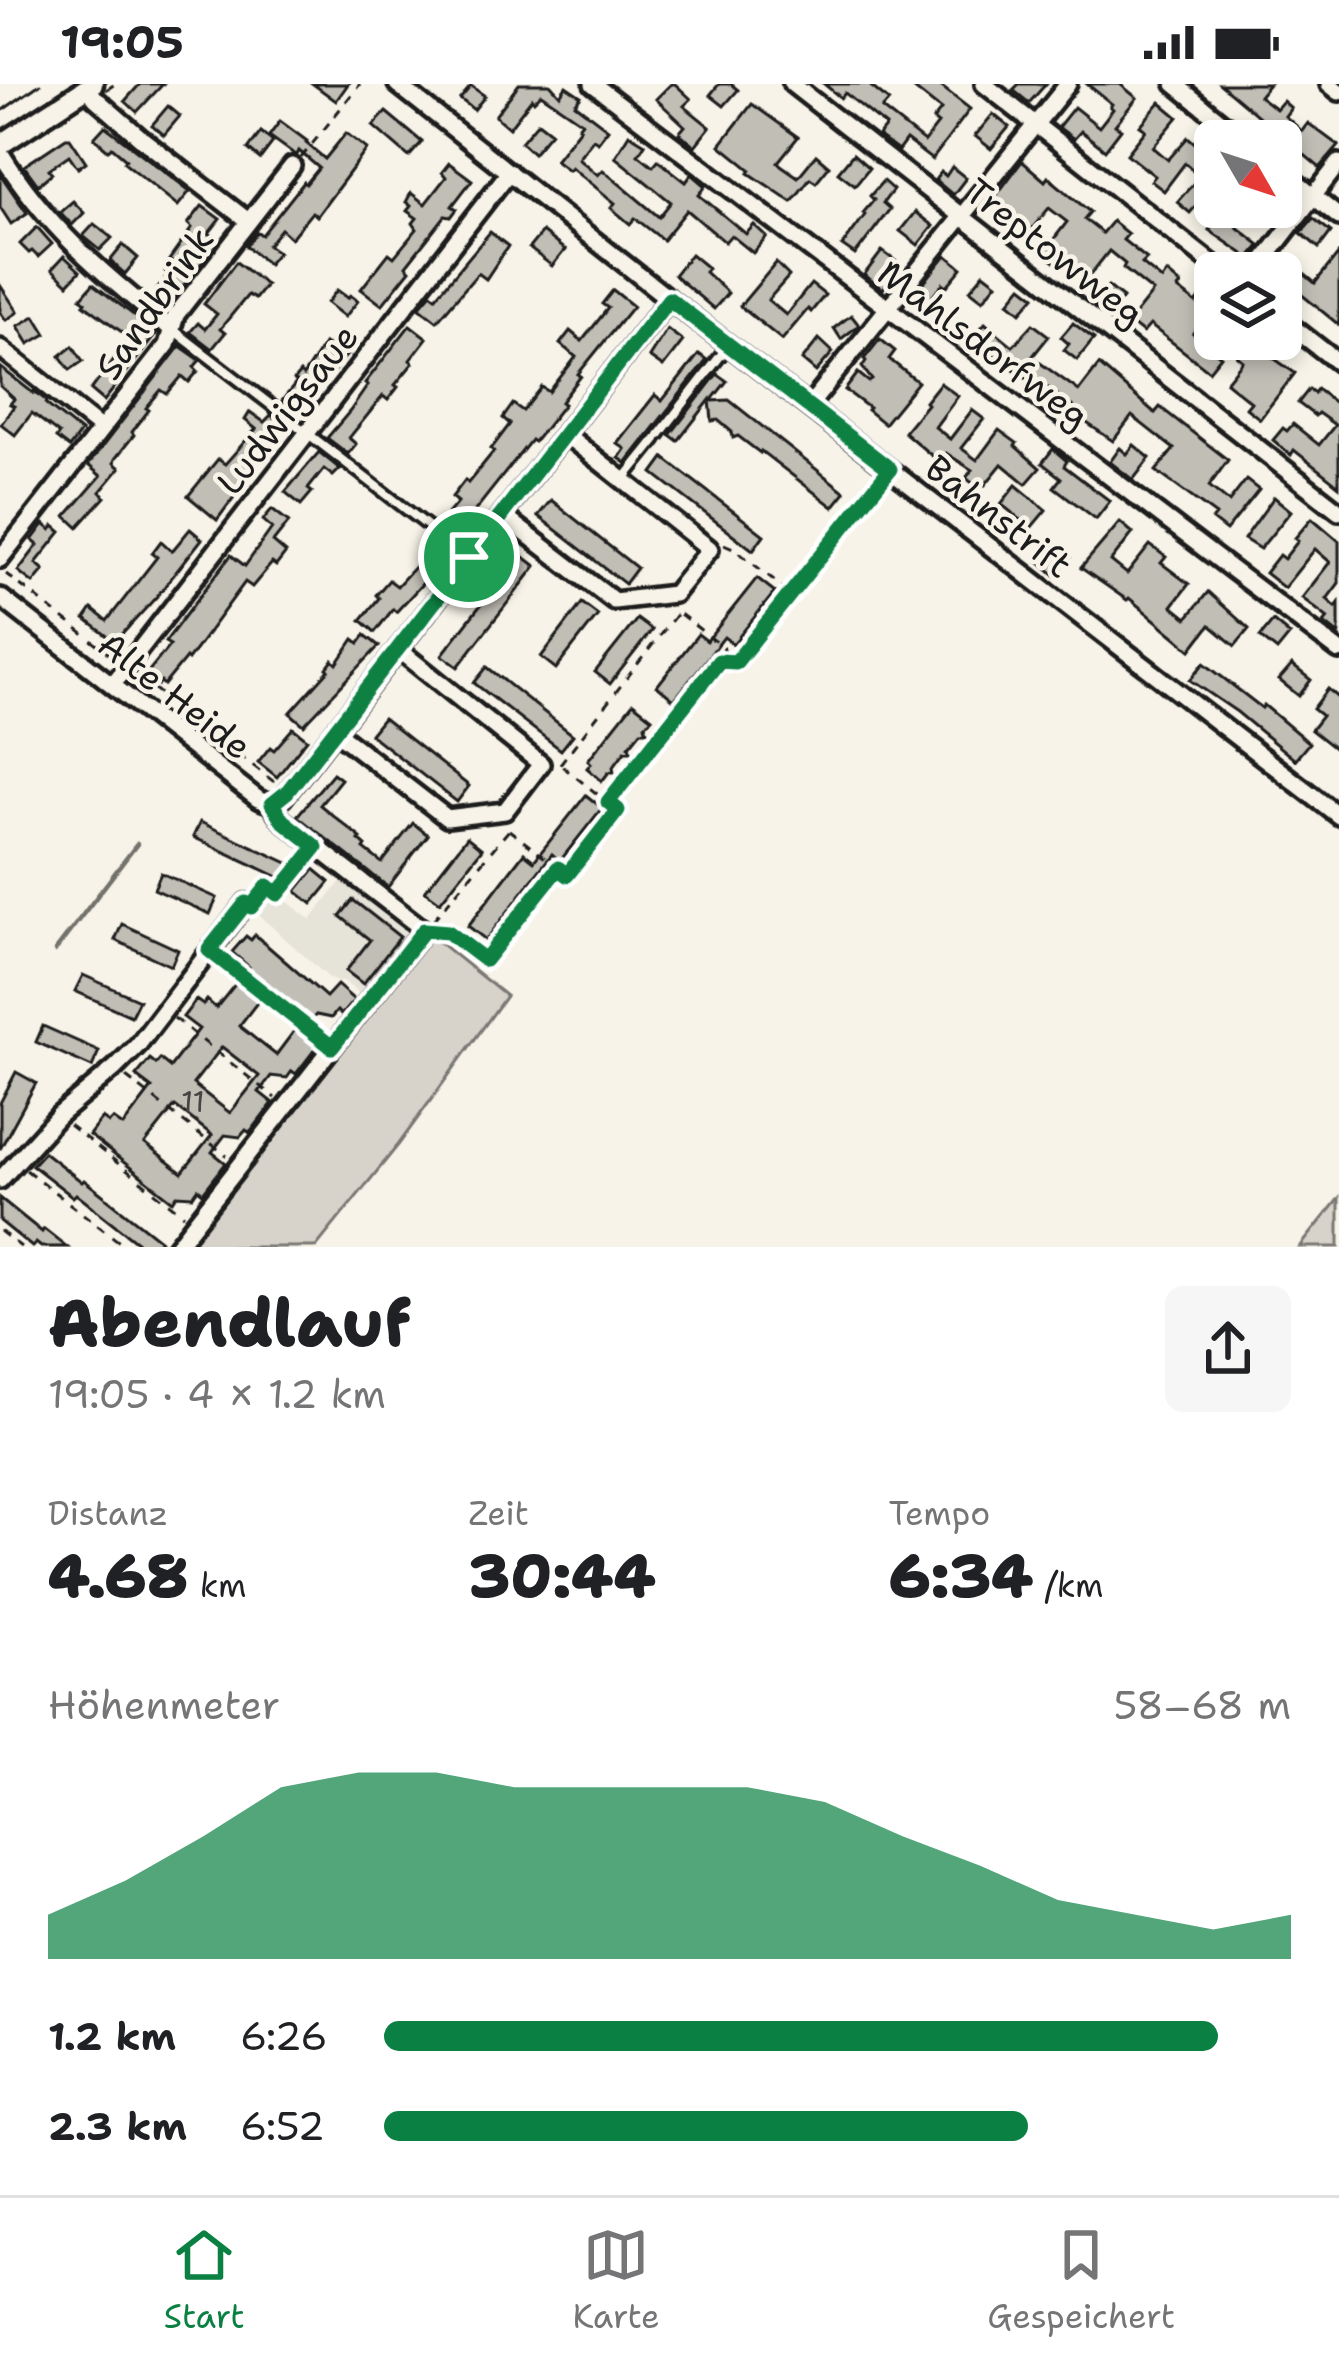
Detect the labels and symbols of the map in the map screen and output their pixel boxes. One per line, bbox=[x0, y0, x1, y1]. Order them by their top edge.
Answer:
north arrow bbox=[1194, 120, 1302, 228]
street label: Treptowweg bbox=[955, 167, 1154, 338]
street label: Sandbrink bbox=[84, 217, 225, 389]
street label: Mahlsdorfweg bbox=[868, 249, 1100, 440]
street label: Ludwigsaue bbox=[205, 314, 370, 505]
street label: Bahnstrift bbox=[915, 444, 1082, 589]
pin bbox=[418, 506, 520, 608]
street label: Alte Heide bbox=[88, 620, 262, 771]
house number: 11 bbox=[181, 1081, 205, 1122]

